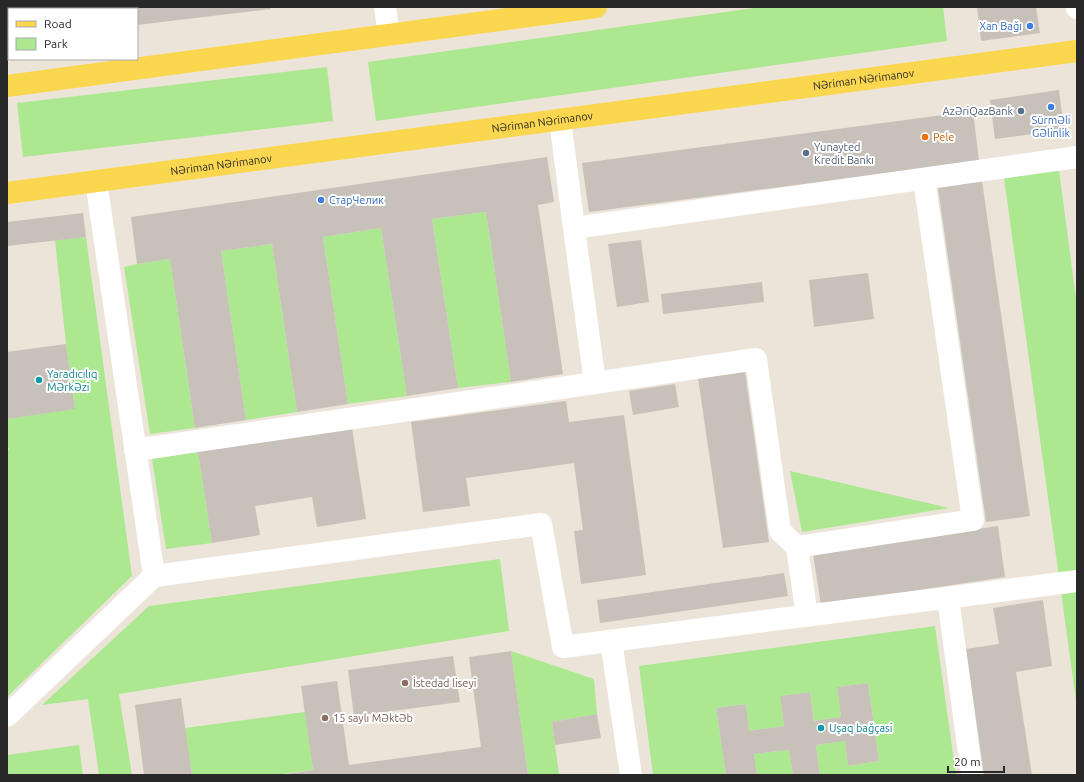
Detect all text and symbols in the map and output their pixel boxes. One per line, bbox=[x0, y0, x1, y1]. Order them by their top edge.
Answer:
legend bbox=[8, 8, 138, 60]
text: Road bbox=[44, 17, 72, 30]
place label: Xan Bağı bbox=[979, 20, 1022, 32]
marker: Xan Bağı bbox=[1025, 21, 1035, 31]
text: Park bbox=[44, 37, 68, 50]
street label: Nəriman Nərimanov bbox=[812, 67, 915, 92]
marker: Sürməli Gəlinlik bbox=[1046, 102, 1056, 112]
place label: AzəriQazBank bbox=[942, 105, 1013, 117]
marker: AzəriQazBank bbox=[1016, 106, 1026, 116]
street label: Nəriman Nərimanov bbox=[491, 109, 594, 135]
place label: Sürməli Gəlinlik bbox=[1032, 114, 1070, 139]
place label: Pele bbox=[933, 131, 954, 143]
marker: Pele bbox=[920, 132, 930, 142]
place label: Yunayted Kredit Bankı bbox=[814, 141, 874, 166]
marker: Yunayted Kredit Bankı bbox=[801, 148, 811, 158]
street label: Nəriman Nərimanov bbox=[170, 152, 273, 177]
place label: СтарЧелик bbox=[329, 194, 384, 206]
marker: СтарЧелик bbox=[316, 195, 326, 205]
place label: Yaradıcılıq Mərkəzi bbox=[47, 368, 97, 393]
marker: Yaradıcılıq Mərkəzi bbox=[34, 375, 44, 385]
place label: İstedad liseyi bbox=[413, 677, 476, 689]
marker: İstedad liseyi bbox=[400, 678, 410, 688]
place label: 15 saylı Məktəb bbox=[333, 712, 413, 724]
marker: 15 saylı Məktəb bbox=[320, 713, 330, 723]
place label: Uşaq bağçasi bbox=[829, 722, 893, 734]
marker: Uşaq bağçasi bbox=[816, 723, 826, 733]
scale bar bbox=[948, 748, 1004, 774]
text: 20 m bbox=[954, 755, 981, 768]

